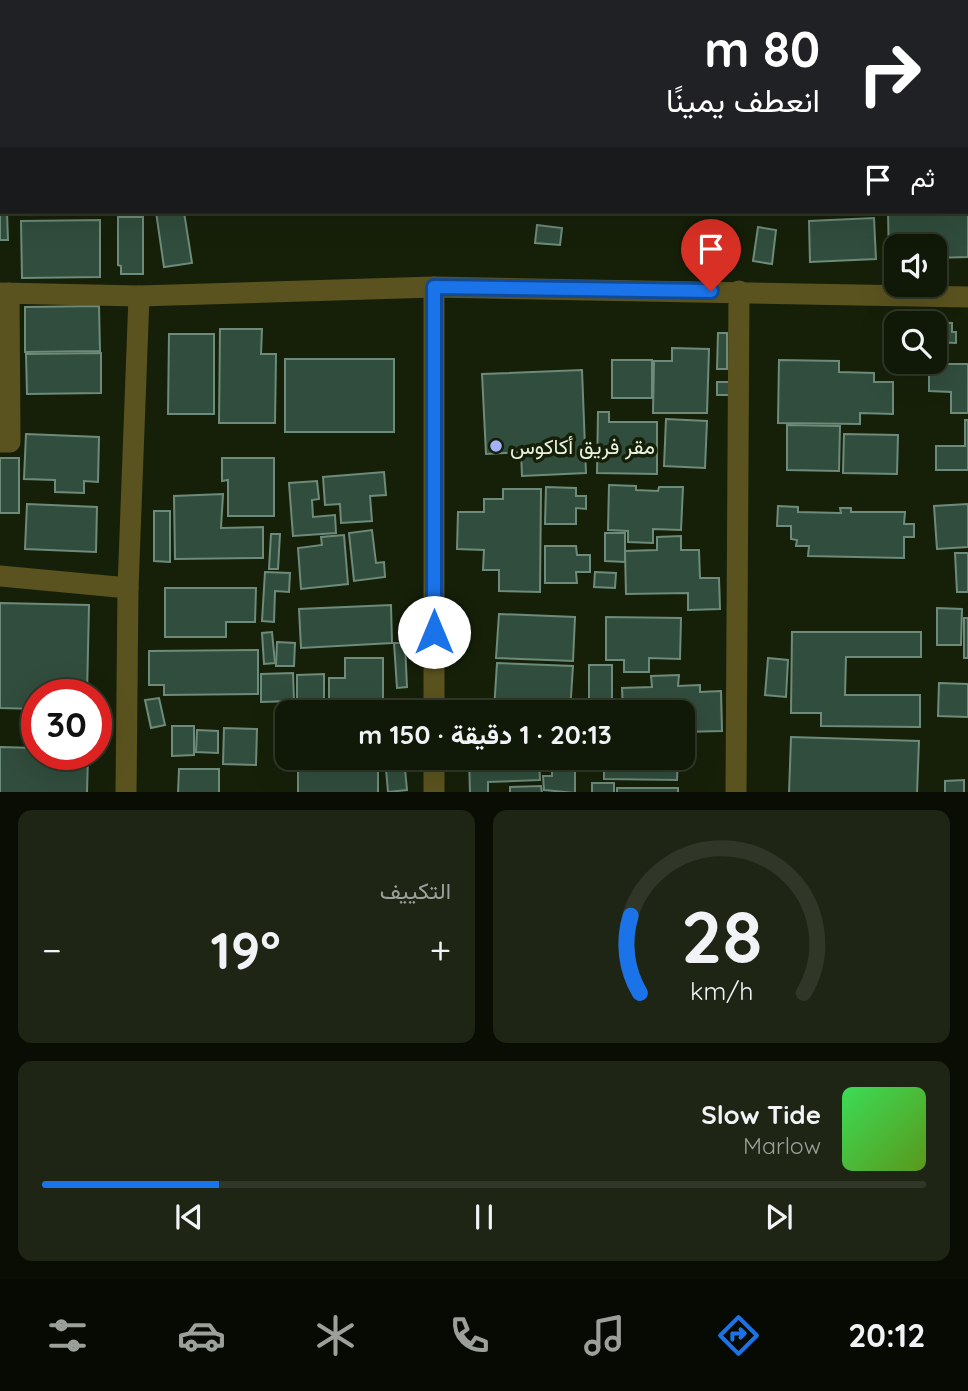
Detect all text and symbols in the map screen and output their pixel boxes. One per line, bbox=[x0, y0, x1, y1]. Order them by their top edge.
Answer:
text: 80 m bbox=[704, 18, 820, 79]
icon: right bbox=[844, 28, 935, 119]
text: انعطف يمينًا bbox=[666, 80, 820, 120]
icon: arrive bbox=[859, 161, 897, 199]
text: ثم bbox=[911, 161, 935, 194]
pin bbox=[681, 219, 741, 291]
icon: arrive bbox=[692, 230, 730, 268]
map controls bbox=[884, 234, 947, 374]
button: sound bbox=[884, 234, 947, 297]
button: search bbox=[884, 311, 947, 374]
place label: مقر فريق أكاكوس bbox=[510, 433, 655, 460]
marker: مقر فريق أكاكوس bbox=[488, 438, 504, 454]
position arrow bbox=[397, 595, 471, 669]
speed limit sign: 30 bbox=[21, 679, 112, 770]
text: 20:13 · 1 دقيقة · 150 m bbox=[358, 718, 612, 751]
text: التكييف bbox=[380, 876, 451, 905]
text: 28 bbox=[681, 890, 762, 981]
text: 19° bbox=[211, 917, 281, 982]
text: − bbox=[42, 926, 62, 974]
text: + bbox=[430, 926, 451, 974]
text: km/h bbox=[690, 974, 753, 1005]
text: Slow Tide bbox=[701, 1098, 821, 1131]
text: Marlow bbox=[743, 1131, 821, 1160]
icon: previous bbox=[170, 1198, 208, 1236]
icon: pause bbox=[465, 1198, 503, 1236]
icon: next bbox=[760, 1198, 798, 1236]
icon: filters bbox=[43, 1311, 92, 1360]
icon: car bbox=[177, 1311, 226, 1360]
icon: climate bbox=[311, 1311, 360, 1360]
icon: phone bbox=[445, 1311, 494, 1360]
icon: music bbox=[580, 1311, 629, 1360]
icon: directions bbox=[714, 1311, 763, 1360]
text: 20:12 bbox=[848, 1315, 925, 1355]

